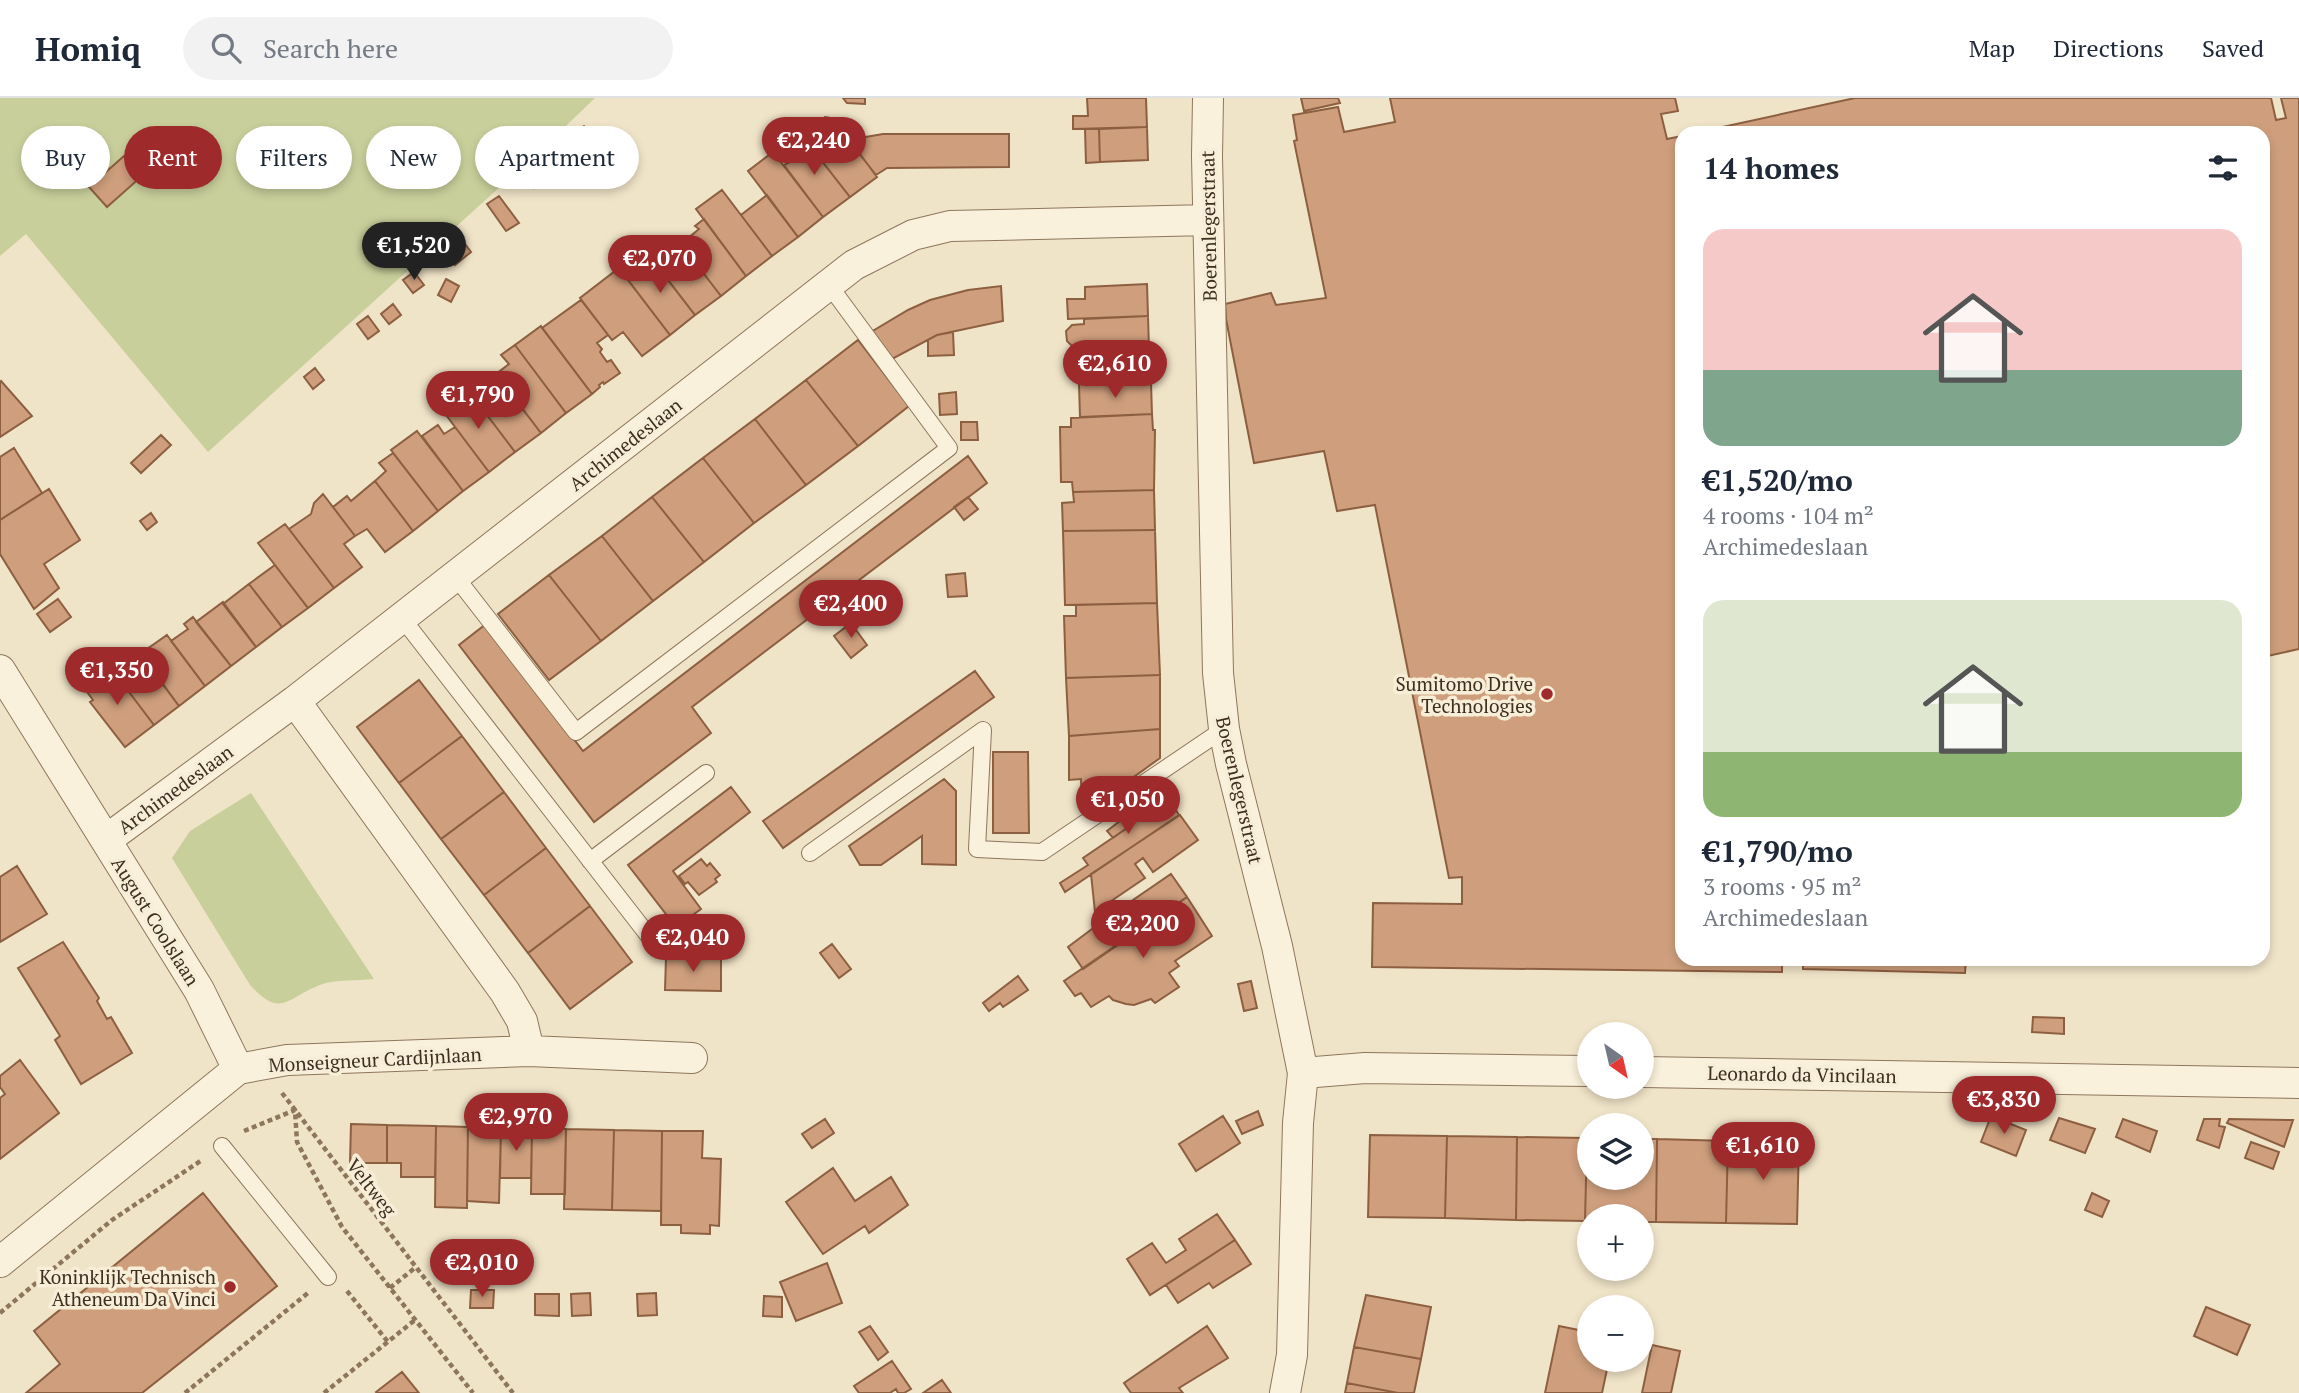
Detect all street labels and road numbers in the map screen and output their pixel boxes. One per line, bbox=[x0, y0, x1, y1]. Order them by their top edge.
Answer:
street label: Boerenlegerstraat bbox=[1194, 150, 1222, 302]
street label: Archimedeslaan bbox=[564, 392, 686, 496]
street label: Boerenlegerstraat bbox=[1211, 714, 1269, 866]
street label: Archimedeslaan bbox=[112, 739, 238, 839]
street label: August Coolslaan bbox=[106, 852, 206, 990]
street label: Monseigneur Cardijnlaan bbox=[268, 1041, 482, 1077]
street label: Leonardo da Vincilaan bbox=[1707, 1060, 1897, 1088]
street label: Veltweg bbox=[342, 1153, 403, 1222]

